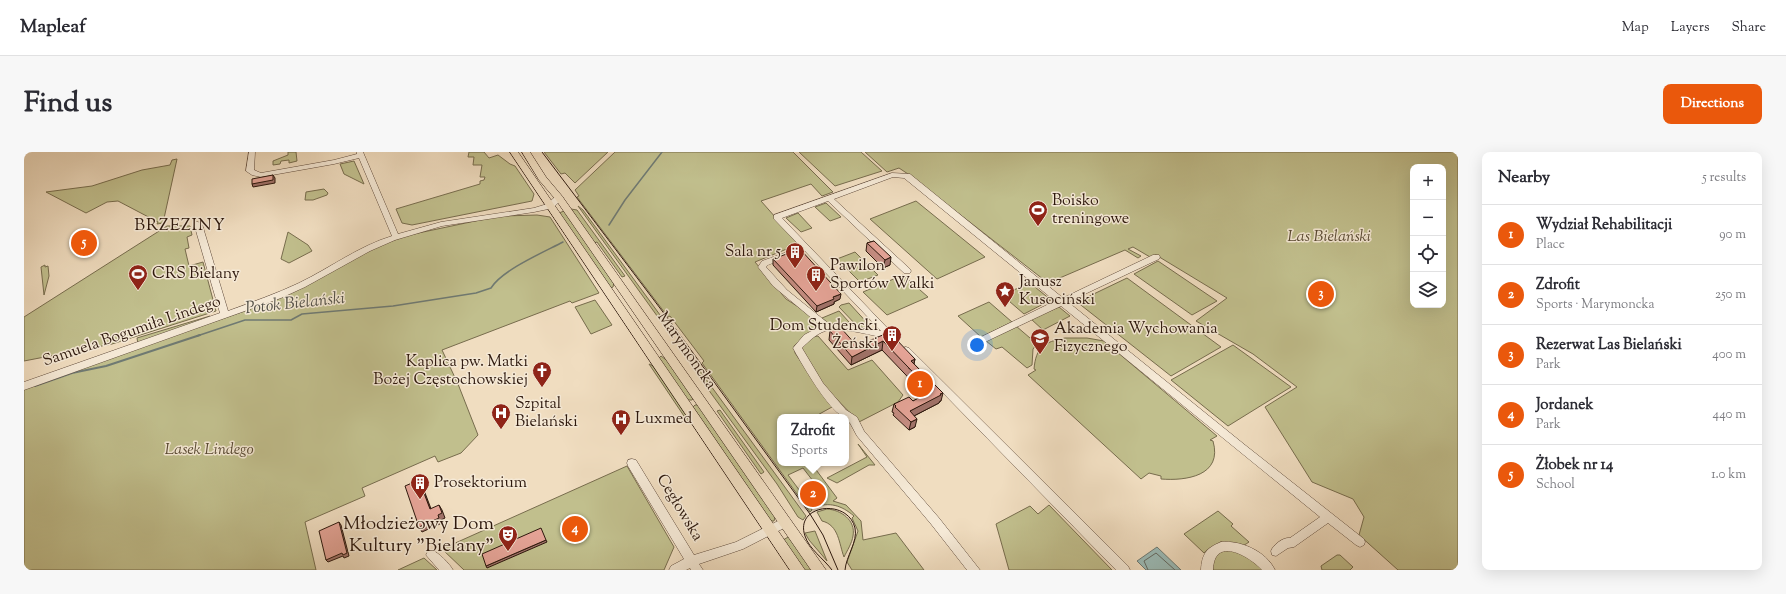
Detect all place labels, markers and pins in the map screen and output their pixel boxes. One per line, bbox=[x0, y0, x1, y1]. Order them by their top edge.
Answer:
place label: Boisko treningowe bbox=[1052, 190, 1129, 231]
sports icon: Boisko treningowe bbox=[1027, 199, 1049, 227]
pin: 5 bbox=[71, 228, 97, 258]
place label: Sala nr 5 bbox=[725, 241, 782, 264]
building icon: Sala nr 5 bbox=[784, 241, 806, 269]
place label: Pawilon Sportów Walki bbox=[830, 255, 935, 296]
sports icon: CRS Bielany bbox=[127, 263, 149, 291]
place label: CRS Bielany bbox=[152, 263, 240, 286]
building icon: Pawilon Sportów Walki bbox=[805, 264, 827, 292]
place label: Janusz Kusociński bbox=[1018, 271, 1096, 312]
pin: 3 bbox=[1308, 279, 1334, 309]
place icon: Janusz Kusociński bbox=[994, 280, 1016, 308]
place label: Dom Studencki Żeński bbox=[770, 315, 878, 356]
place label: Akademia Wychowania Fizycznego bbox=[1054, 318, 1218, 359]
building icon: Dom Studencki Żeński bbox=[881, 324, 903, 352]
school or university icon: Akademia Wychowania Fizycznego bbox=[1029, 327, 1051, 355]
place label: Kaplica pw. Matki Bożej Częstochowskiej bbox=[373, 351, 528, 392]
church icon: Kaplica pw. Matki Bożej Częstochowskiej bbox=[531, 360, 553, 388]
pin: 1 bbox=[907, 369, 933, 399]
place label: Szpital Bielański bbox=[515, 393, 578, 434]
hospital icon: Szpital Bielański bbox=[490, 402, 512, 430]
hospital icon: Luxmed bbox=[610, 408, 632, 436]
place label: Luxmed bbox=[635, 408, 692, 431]
building icon: Prosektorium bbox=[409, 472, 431, 500]
place label: Prosektorium bbox=[434, 472, 527, 495]
pin: 2 bbox=[800, 479, 826, 509]
place label: Młodzieżowy Dom Kultury "Bielany" bbox=[343, 511, 494, 560]
pin: 4 bbox=[562, 514, 588, 544]
theatre icon: Młodzieżowy Dom Kultury "Bielany" bbox=[497, 524, 519, 552]

